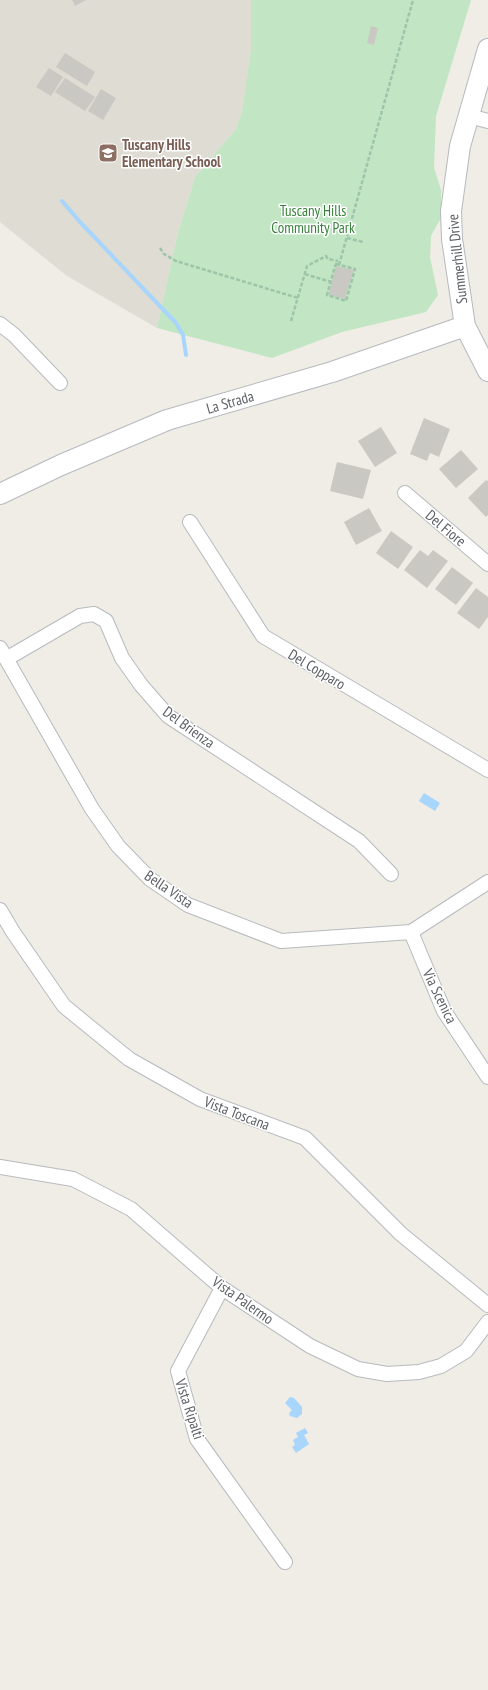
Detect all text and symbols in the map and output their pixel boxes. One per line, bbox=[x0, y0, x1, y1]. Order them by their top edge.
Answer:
place label: Tuscany Hills Elementary School bbox=[122, 135, 221, 171]
school or university icon: Tuscany Hills Elementary School bbox=[97, 142, 119, 164]
park label: Tuscany Hills Community Park bbox=[271, 201, 355, 237]
street label: Summerhill Drive bbox=[443, 213, 471, 305]
street label: La Strada bbox=[204, 386, 256, 418]
street label: Del Fiore bbox=[422, 506, 470, 550]
street label: Del Copparo bbox=[285, 645, 349, 693]
street label: Del Brienza bbox=[159, 702, 219, 752]
street label: Bella Vista bbox=[141, 866, 197, 912]
street label: Via Scenica bbox=[418, 965, 461, 1026]
street label: Vista Toscana bbox=[201, 1091, 273, 1134]
street label: Vista Palermo bbox=[208, 1271, 278, 1328]
street label: Vista Ripalti bbox=[171, 1375, 209, 1442]

